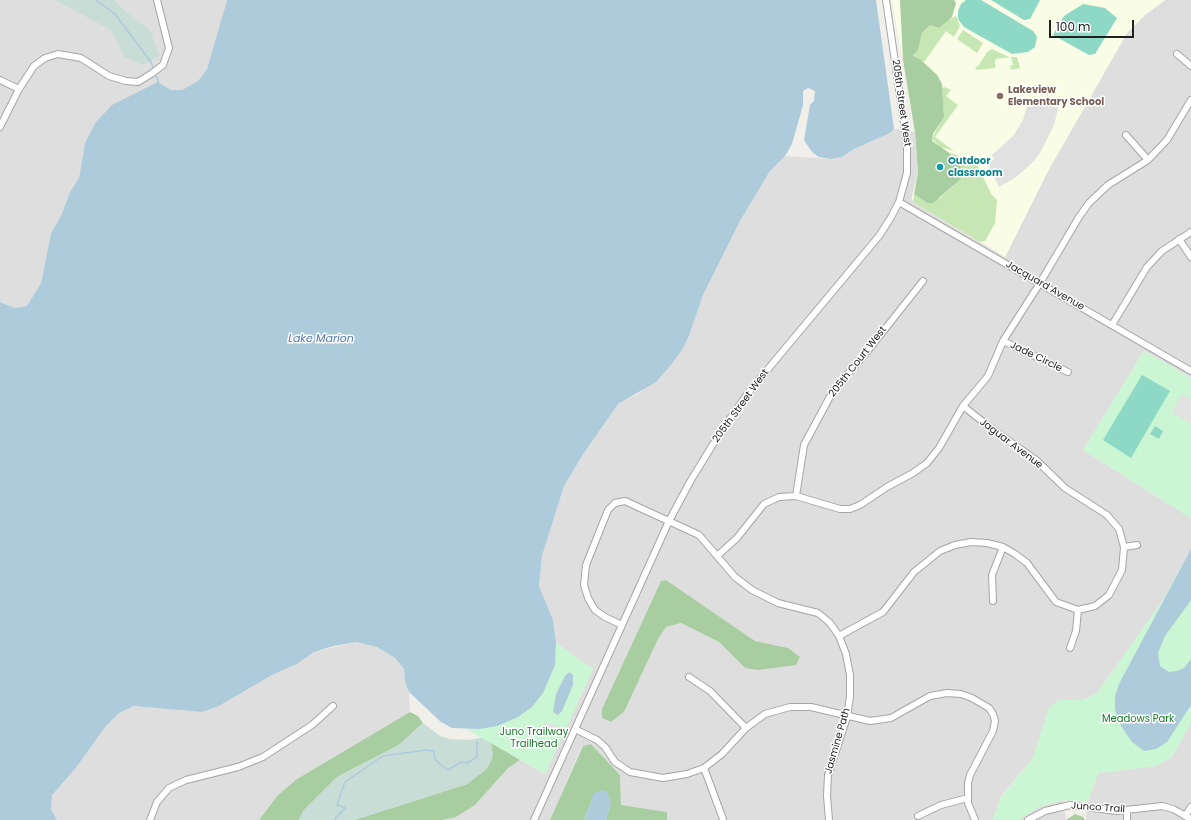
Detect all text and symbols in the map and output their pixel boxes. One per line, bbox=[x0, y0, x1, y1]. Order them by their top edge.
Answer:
scale bar bbox=[1051, 12, 1136, 38]
text: 100 m bbox=[1056, 18, 1090, 35]
street label: 205th Street West bbox=[889, 59, 913, 147]
place label: Lakeview Elementary School bbox=[1008, 84, 1104, 108]
marker: Lakeview Elementary School bbox=[995, 91, 1005, 101]
place label: Outdoor classroom bbox=[948, 155, 1003, 178]
marker: Outdoor classroom bbox=[935, 162, 945, 172]
street label: Jacquard Avenue bbox=[1004, 259, 1086, 313]
street label: 205th Court West bbox=[827, 324, 889, 400]
water label: Lake Marion bbox=[288, 332, 354, 346]
street label: Jade Circle bbox=[1008, 339, 1064, 375]
street label: 205th Street West bbox=[710, 367, 772, 445]
street label: Jaguar Avenue bbox=[977, 416, 1045, 472]
street label: Jasmine Path bbox=[823, 707, 853, 775]
park label: Meadows Park bbox=[1102, 713, 1174, 725]
park label: Juno Trailway Trailhead bbox=[500, 726, 568, 750]
street label: Junco Trail bbox=[1071, 800, 1125, 816]

